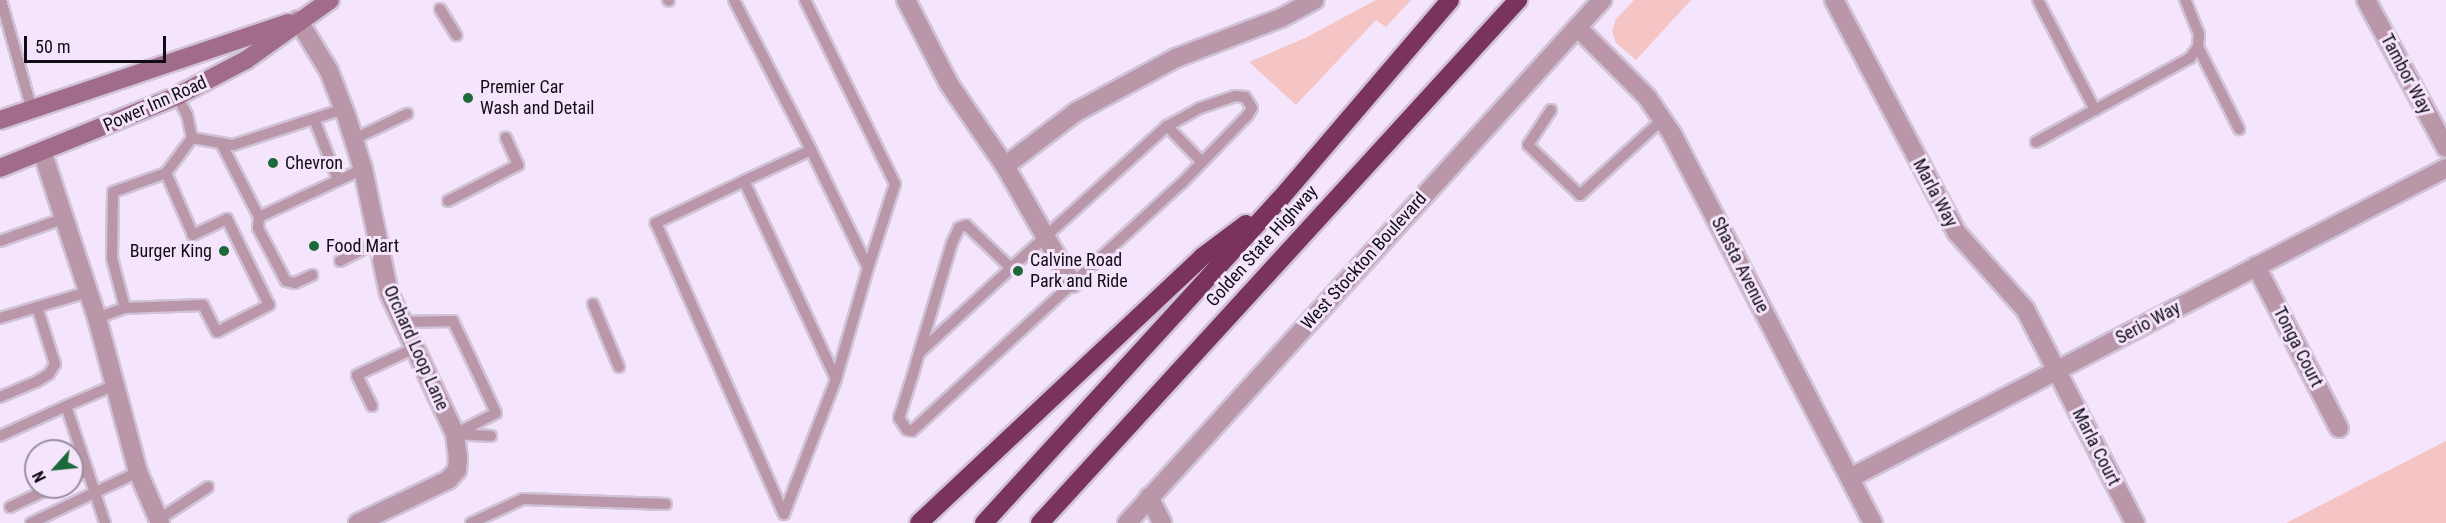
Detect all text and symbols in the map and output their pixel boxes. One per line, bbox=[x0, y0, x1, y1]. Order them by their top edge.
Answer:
scale bar bbox=[27, 24, 170, 62]
street label: Tambor Way bbox=[2376, 30, 2436, 118]
text: 50 m bbox=[35, 36, 70, 57]
street label: Power Inn Road bbox=[100, 72, 210, 136]
place label: Premier Car Wash and Detail bbox=[480, 77, 594, 119]
marker: Premier Car Wash and Detail bbox=[461, 91, 475, 105]
place label: Chevron bbox=[285, 152, 343, 174]
street label: Marla Way bbox=[1908, 155, 1962, 231]
marker: Chevron bbox=[266, 156, 280, 170]
street label: Golden State Highway bbox=[1202, 181, 1322, 311]
street label: West Stockton Boulevard bbox=[1297, 188, 1431, 334]
street label: Shasta Avenue bbox=[1707, 213, 1773, 317]
place label: Food Mart bbox=[326, 235, 399, 257]
marker: Food Mart bbox=[307, 239, 321, 253]
place label: Burger King bbox=[130, 240, 212, 262]
marker: Burger King bbox=[217, 244, 231, 258]
place label: Calvine Road Park and Ride bbox=[1030, 250, 1128, 292]
marker: Calvine Road Park and Ride bbox=[1011, 264, 1025, 278]
street label: Orchard Loop Lane bbox=[379, 282, 453, 414]
street label: Serio Way bbox=[2112, 297, 2184, 349]
street label: Tonga Court bbox=[2269, 303, 2327, 391]
street label: Marla Court bbox=[2067, 405, 2125, 489]
north arrow bbox=[24, 439, 84, 499]
text: N bbox=[29, 468, 50, 485]

